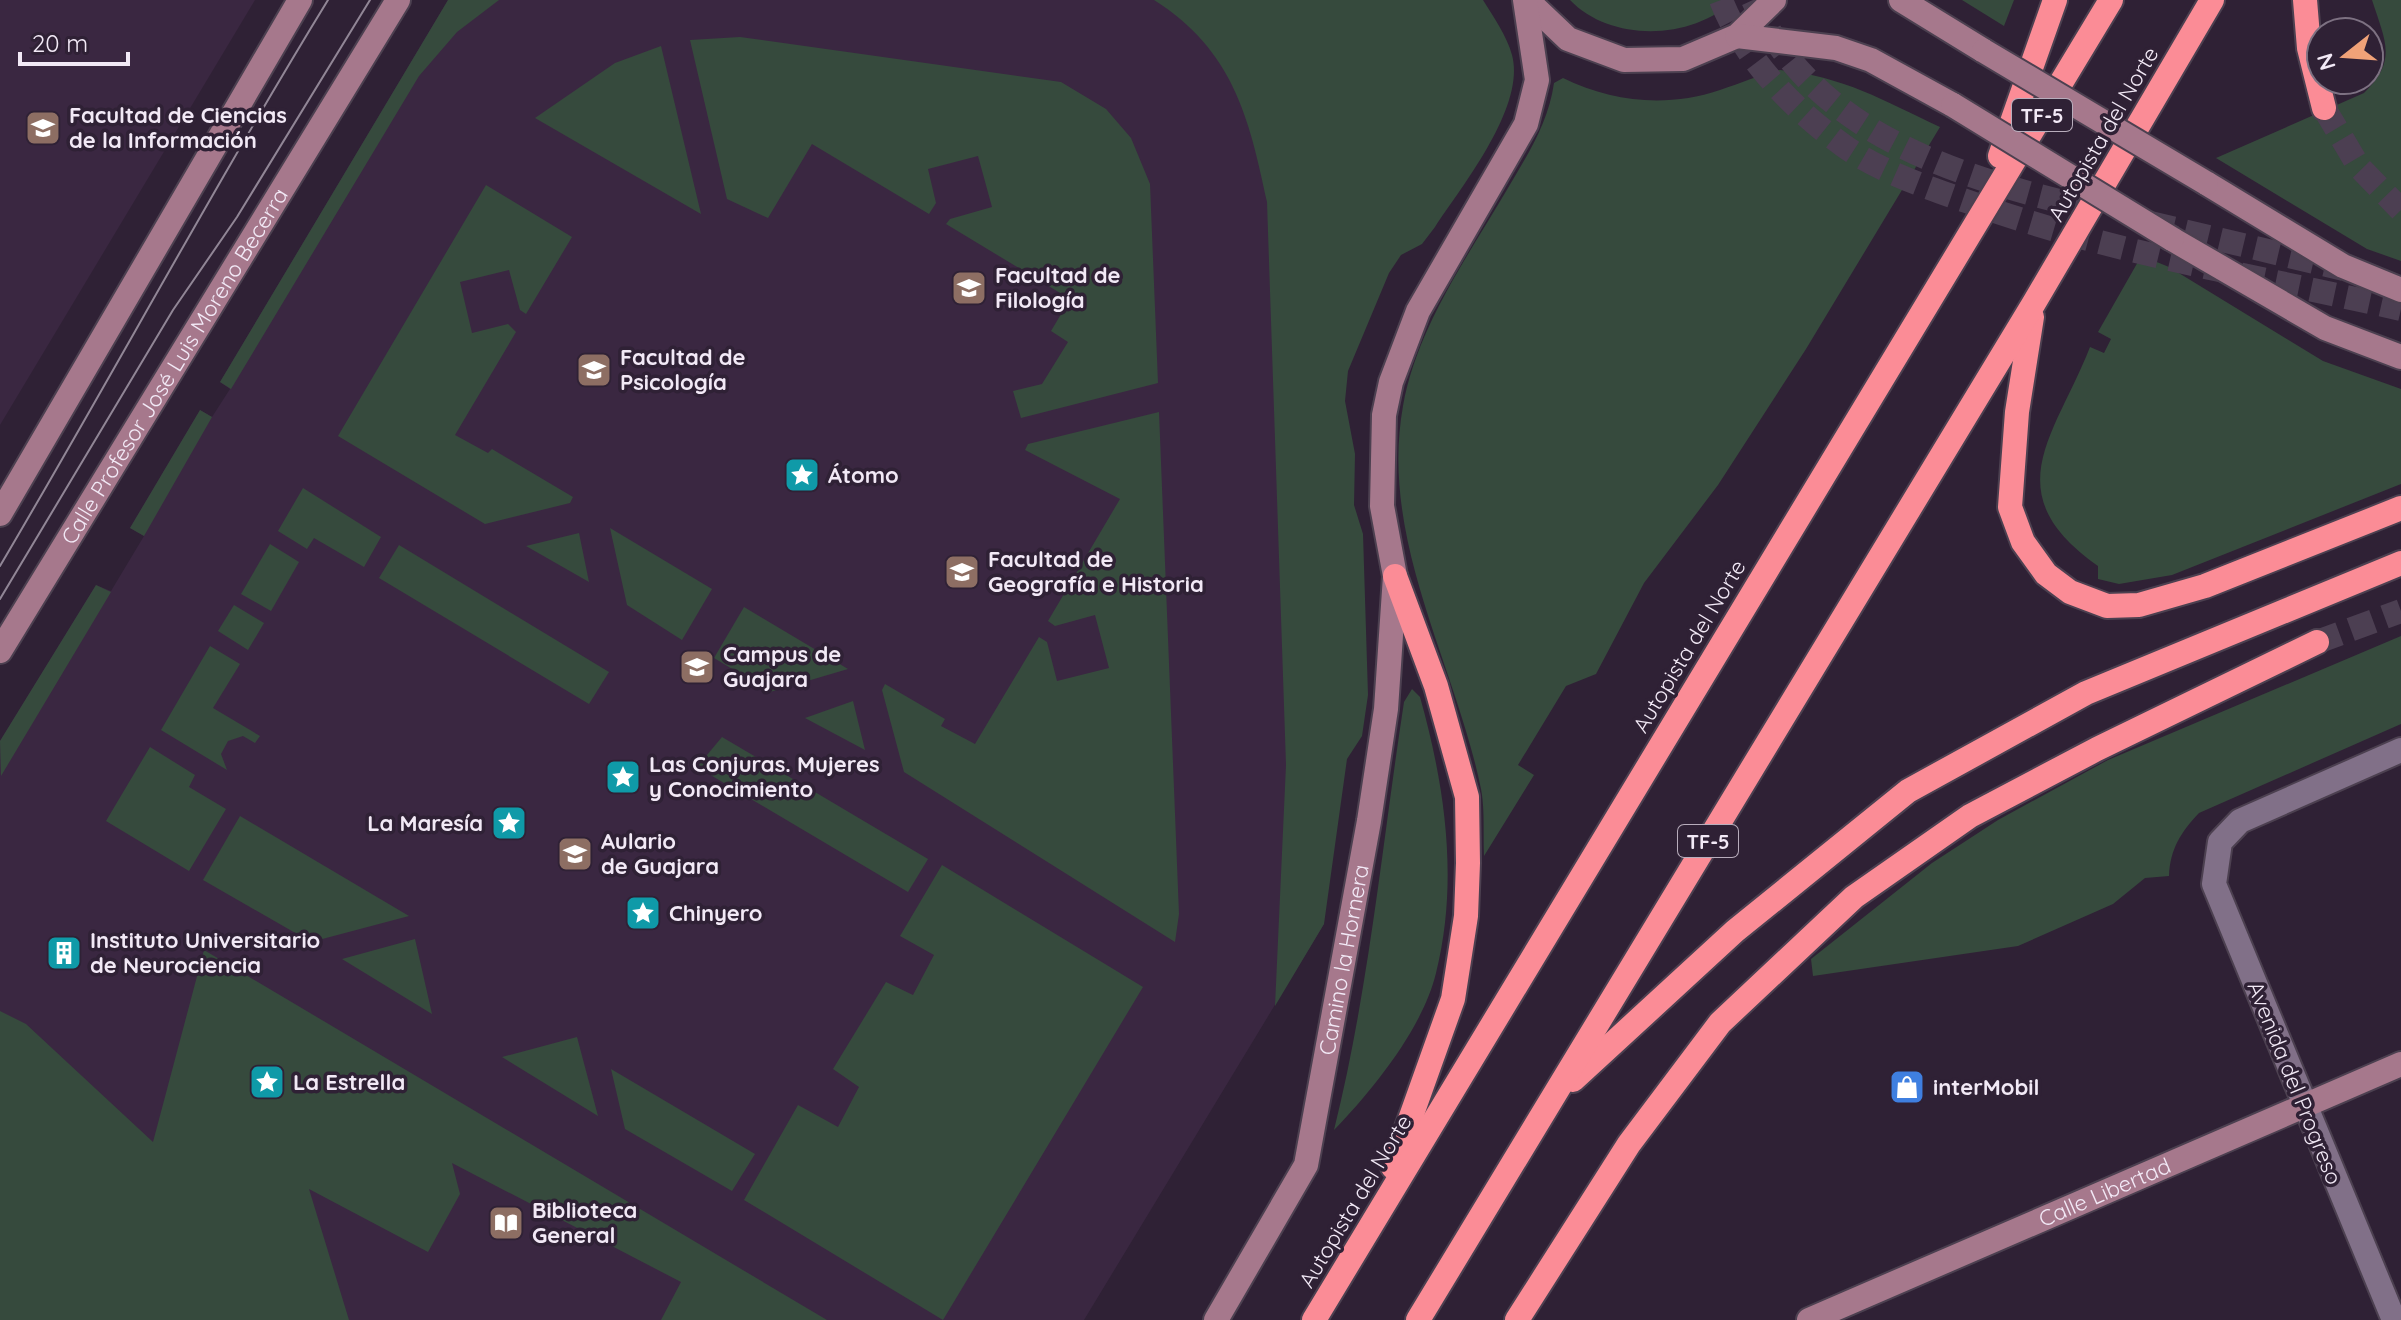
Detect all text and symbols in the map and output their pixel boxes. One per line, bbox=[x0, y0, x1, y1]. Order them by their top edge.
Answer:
scale bar bbox=[20, 16, 128, 66]
north arrow bbox=[2305, 16, 2385, 96]
text: 20 m bbox=[32, 28, 88, 58]
street label: Autopista del Norte bbox=[2042, 42, 2164, 226]
text: N bbox=[2310, 50, 2342, 74]
road number: TF-5 bbox=[2012, 99, 2072, 131]
place label: Facultad de Ciencias de la Información bbox=[69, 101, 287, 154]
school or university icon: Facultad de Ciencias de la Información bbox=[24, 109, 62, 147]
street label: Calle Profesor José Luis Moreno Becerra bbox=[55, 183, 294, 549]
place label: Facultad de Filología bbox=[995, 261, 1121, 314]
school or university icon: Facultad de Filología bbox=[950, 269, 988, 307]
place label: Facultad de Psicología bbox=[620, 343, 746, 396]
school or university icon: Facultad de Psicología bbox=[575, 351, 613, 389]
place icon: Átomo bbox=[783, 456, 821, 494]
place label: Átomo bbox=[828, 461, 899, 489]
place label: Facultad de Geografía e Historia bbox=[988, 545, 1204, 598]
school or university icon: Facultad de Geografía e Historia bbox=[943, 553, 981, 591]
street label: Autopista del Norte bbox=[1626, 554, 1752, 738]
place label: Campus de Guajara bbox=[723, 640, 841, 693]
school or university icon: Campus de Guajara bbox=[678, 648, 716, 686]
place label: Las Conjuras. Mujeres y Conocimiento bbox=[649, 750, 880, 803]
place icon: Las Conjuras. Mujeres y Conocimiento bbox=[604, 758, 642, 796]
place icon: La Maresía bbox=[490, 804, 528, 842]
place label: La Maresía bbox=[367, 809, 483, 837]
road number: TF-5 bbox=[1678, 825, 1738, 857]
place label: Aulario de Guajara bbox=[601, 827, 719, 880]
school or university icon: Aulario de Guajara bbox=[556, 835, 594, 873]
street label: Camino la Hornera bbox=[1312, 862, 1375, 1057]
place icon: Chinyero bbox=[624, 894, 662, 932]
place label: Chinyero bbox=[669, 899, 762, 927]
place label: Instituto Universitario de Neurociencia bbox=[90, 926, 320, 979]
building icon: Instituto Universitario de Neurociencia bbox=[45, 934, 83, 972]
street label: Avenida del Progreso bbox=[2241, 977, 2349, 1189]
place icon: La Estrella bbox=[248, 1063, 286, 1101]
place label: La Estrella bbox=[293, 1068, 405, 1096]
shop icon: interMobil bbox=[1888, 1068, 1926, 1106]
place label: interMobil bbox=[1933, 1073, 2039, 1101]
street label: Autopista del Norte bbox=[1292, 1109, 1418, 1293]
street label: Calle Libertad bbox=[2034, 1151, 2175, 1233]
place label: Biblioteca General bbox=[532, 1196, 637, 1249]
library icon: Biblioteca General bbox=[487, 1204, 525, 1242]

